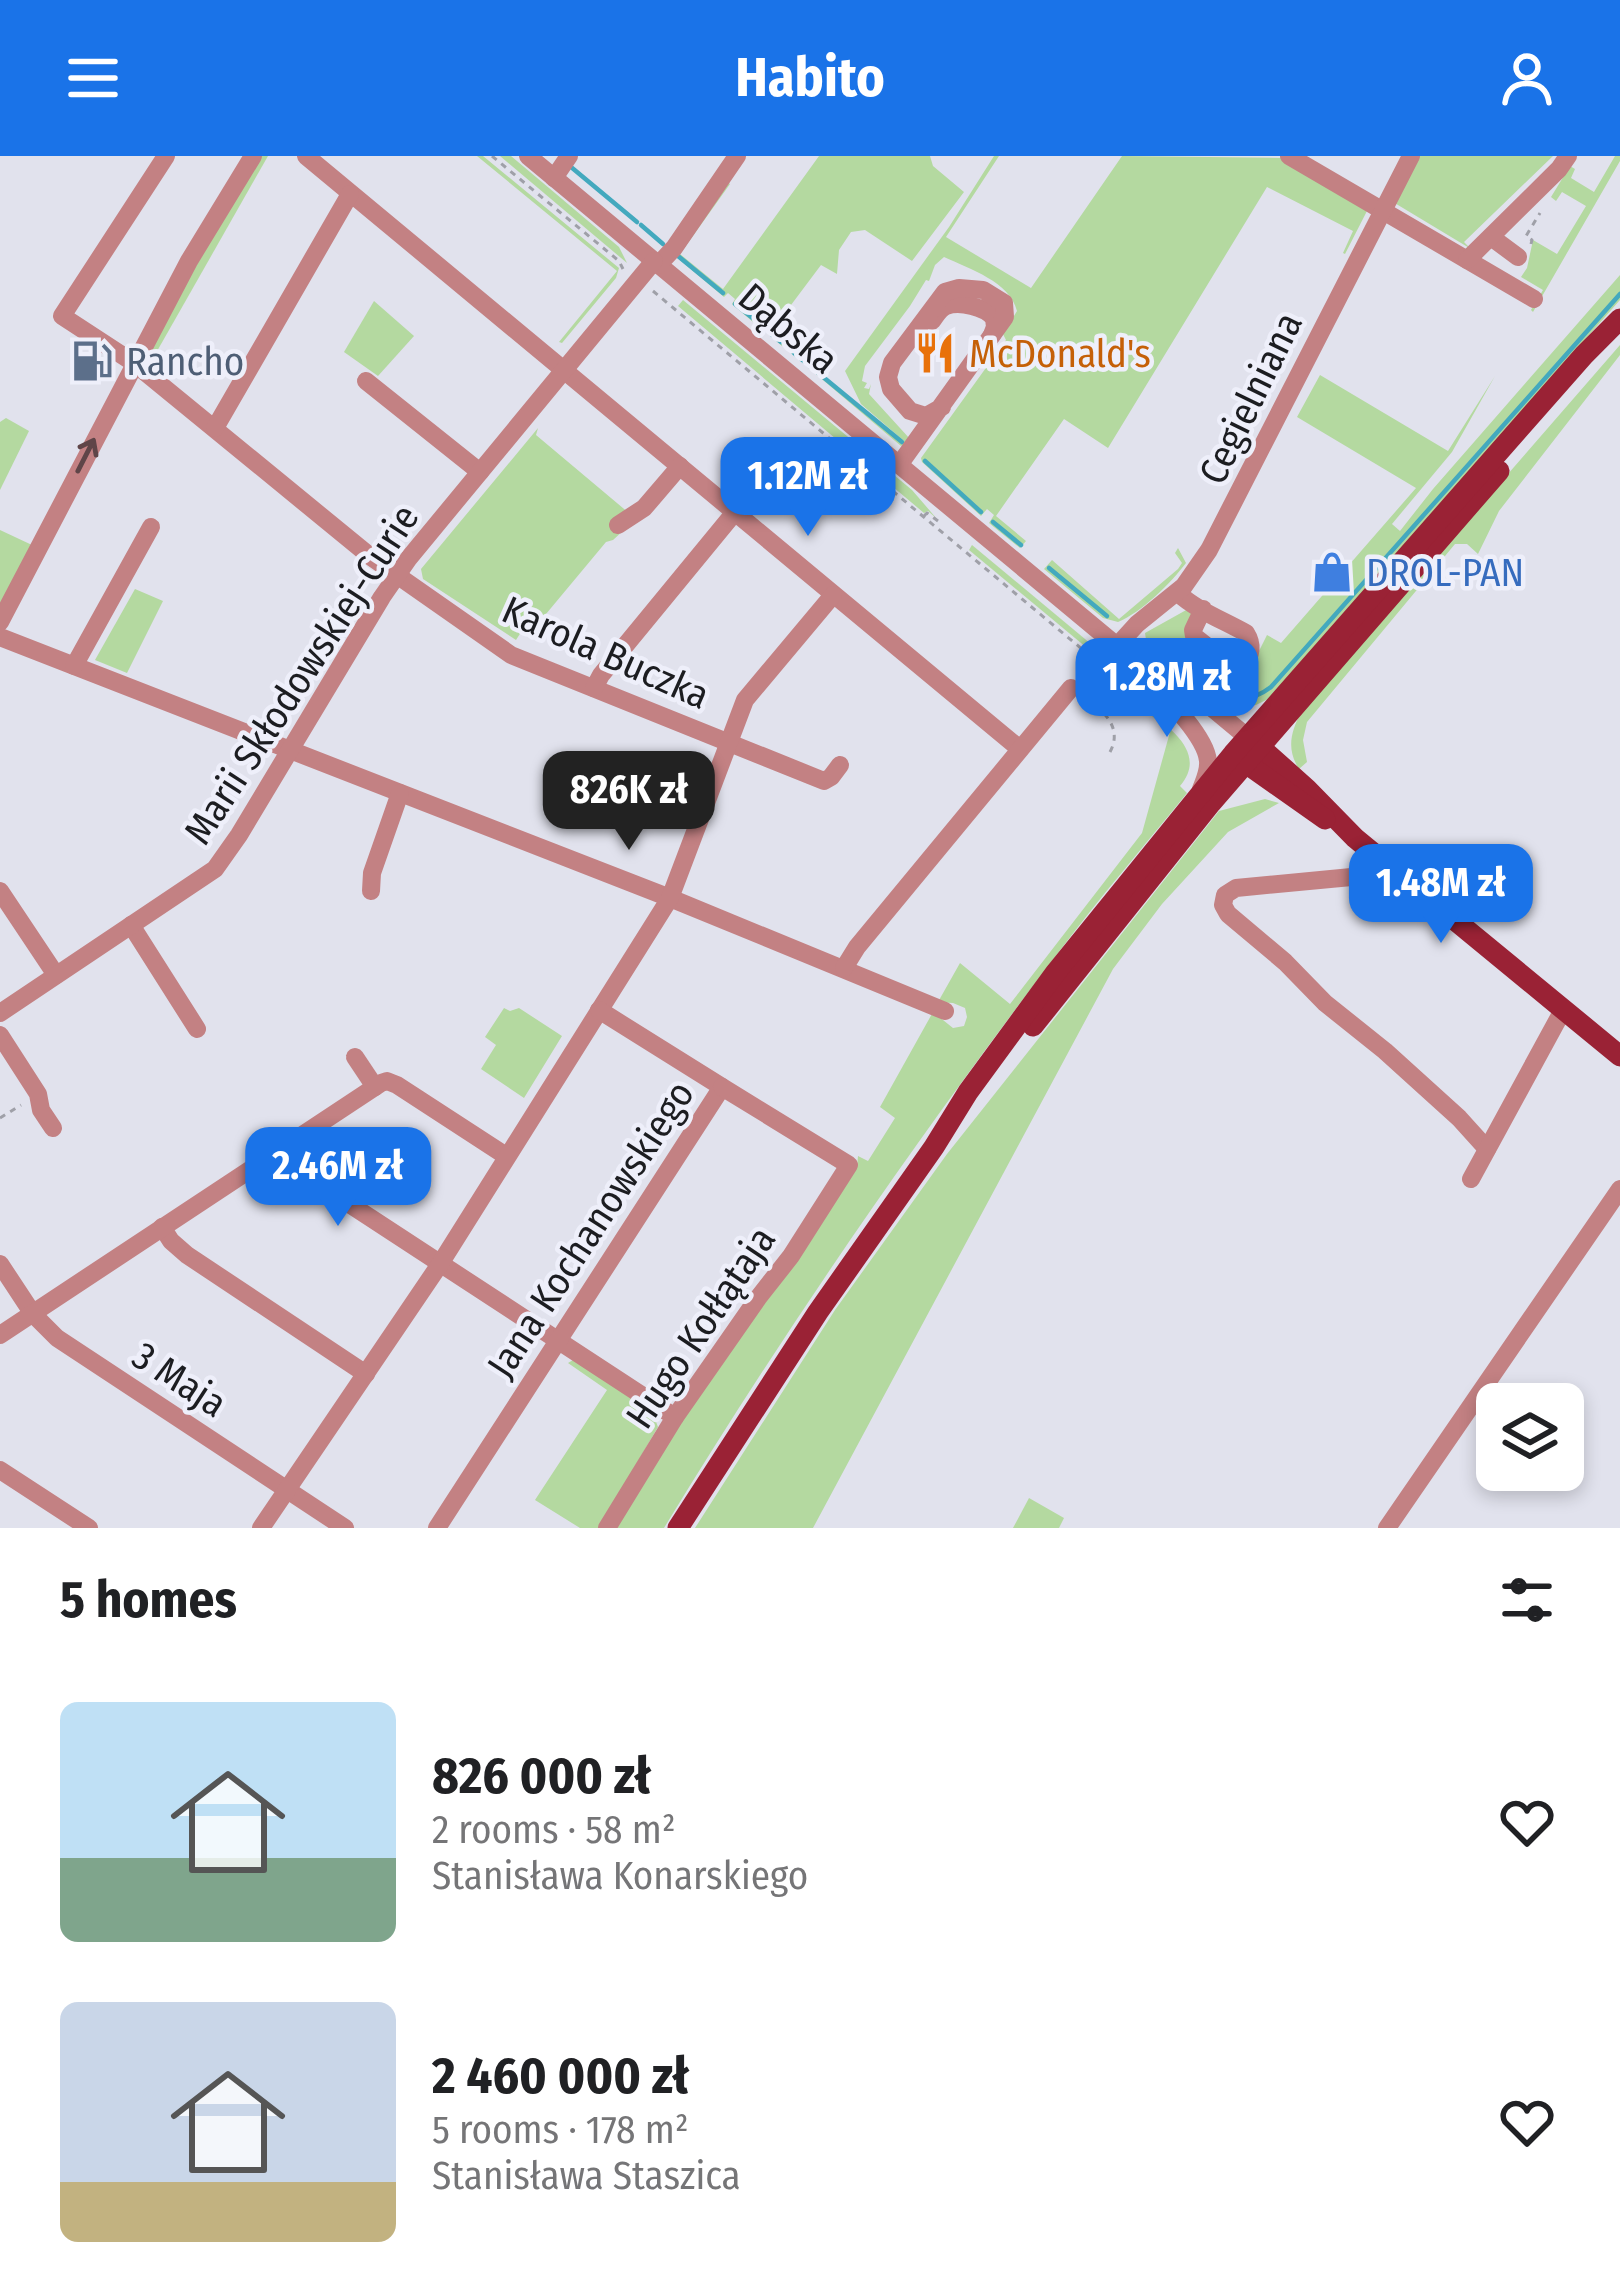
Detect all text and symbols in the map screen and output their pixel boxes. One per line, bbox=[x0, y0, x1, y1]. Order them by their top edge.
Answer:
icon: menu bbox=[60, 45, 126, 111]
icon: person bbox=[1494, 45, 1560, 111]
text: Habito bbox=[735, 46, 885, 110]
street label: Dąbska bbox=[729, 274, 847, 384]
street label: Cegielniana bbox=[1190, 305, 1312, 492]
restaurant icon: McDonald's bbox=[912, 330, 958, 376]
place label: McDonald's bbox=[969, 331, 1151, 377]
fuel station icon: Rancho bbox=[69, 338, 115, 384]
place label: Rancho bbox=[126, 339, 244, 385]
one-way arrow bbox=[76, 437, 99, 473]
pin: 1.12M zł bbox=[684, 437, 932, 539]
text: 1.12M zł bbox=[747, 453, 869, 499]
street label: Marii Skłodowskiej-Curie bbox=[175, 496, 429, 853]
shop icon: DROL-PAN bbox=[1309, 549, 1355, 595]
place label: DROL-PAN bbox=[1366, 550, 1524, 596]
street label: Karola Buczka bbox=[495, 587, 716, 719]
pin: 1.28M zł bbox=[1043, 638, 1291, 740]
text: 1.28M zł bbox=[1102, 654, 1232, 700]
pin: 826K zł bbox=[518, 751, 740, 853]
text: 826K zł bbox=[570, 767, 688, 813]
pin: 1.48M zł bbox=[1317, 844, 1565, 946]
text: 1.48M zł bbox=[1376, 860, 1506, 906]
street label: Jana Kochanowskiego bbox=[478, 1073, 704, 1386]
pin: 2.46M zł bbox=[214, 1127, 462, 1229]
text: 2.46M zł bbox=[272, 1143, 404, 1189]
street label: Hugo Kołłątaja bbox=[617, 1218, 785, 1437]
street label: 3 Maja bbox=[124, 1333, 235, 1427]
map controls bbox=[1476, 1383, 1584, 1491]
button: layers bbox=[1476, 1383, 1584, 1491]
icon: filters bbox=[1494, 1567, 1560, 1633]
text: 5 homes bbox=[60, 1569, 237, 1631]
text: 826 000 zł bbox=[432, 1745, 651, 1807]
icon: home bbox=[156, 1750, 300, 1894]
icon: heart bbox=[1494, 1789, 1560, 1855]
text: 2 rooms · 58 m² bbox=[432, 1807, 676, 1853]
text: Stanisława Konarskiego bbox=[432, 1853, 808, 1899]
text: 2 460 000 zł bbox=[432, 2045, 689, 2107]
icon: home bbox=[156, 2050, 300, 2194]
icon: heart bbox=[1494, 2089, 1560, 2155]
text: 5 rooms · 178 m² bbox=[432, 2107, 689, 2153]
text: Stanisława Staszica bbox=[432, 2153, 741, 2199]

